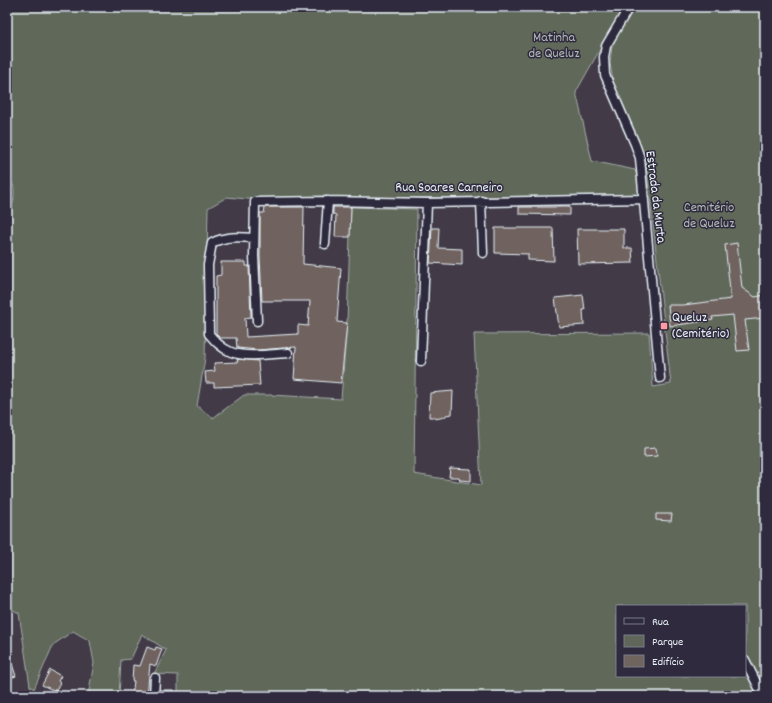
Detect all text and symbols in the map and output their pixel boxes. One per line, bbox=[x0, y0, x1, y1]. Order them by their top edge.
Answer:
park label: Matinha de Queluz bbox=[529, 28, 580, 64]
street label: Estrada da Murta bbox=[639, 150, 671, 245]
street label: Rua Soares Carneiro bbox=[395, 178, 503, 198]
park label: Cemitério de Queluz bbox=[684, 198, 735, 234]
place label: Queluz (Cemitério) bbox=[672, 308, 730, 344]
marker: Queluz (Cemitério) bbox=[659, 321, 669, 331]
legend bbox=[616, 605, 746, 677]
text: Rua bbox=[652, 614, 669, 631]
text: Parque bbox=[652, 634, 683, 651]
text: Edifício bbox=[652, 654, 684, 671]

